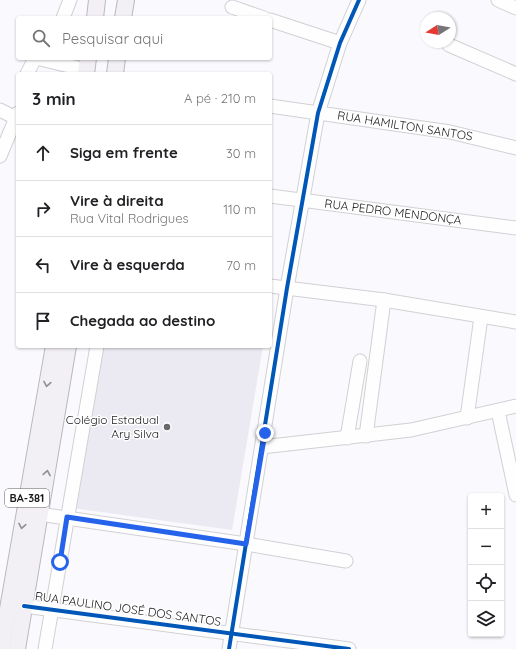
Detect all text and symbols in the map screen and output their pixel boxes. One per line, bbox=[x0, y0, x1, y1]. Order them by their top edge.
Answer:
north arrow bbox=[420, 12, 456, 48]
search box bbox=[16, 16, 272, 60]
icon: search bbox=[30, 27, 52, 49]
text: Pesquisar aqui bbox=[62, 29, 163, 48]
text: 3 min bbox=[32, 88, 76, 109]
text: A pé · 210 m bbox=[184, 90, 256, 106]
street label: RUA HAMILTON SANTOS bbox=[336, 107, 474, 144]
icon: ahead bbox=[32, 142, 54, 164]
text: Siga em frente bbox=[70, 143, 178, 162]
text: 30 m bbox=[226, 145, 256, 161]
text: Vire à direita bbox=[70, 191, 164, 210]
street label: RUA PEDRO MENDONÇA bbox=[324, 196, 463, 227]
icon: right bbox=[32, 198, 54, 220]
text: 110 m bbox=[223, 201, 256, 217]
text: Rua Vital Rodrigues bbox=[70, 210, 189, 226]
icon: left bbox=[32, 254, 54, 276]
text: Vire à esquerda bbox=[70, 255, 185, 274]
text: 70 m bbox=[226, 257, 256, 273]
icon: arrive bbox=[32, 310, 54, 332]
text: Chegada ao destino bbox=[70, 311, 215, 330]
one-way arrow bbox=[43, 381, 52, 388]
place label: Colégio Estadual Ary Silva bbox=[66, 412, 159, 441]
marker: Colégio Estadual Ary Silva bbox=[162, 422, 172, 432]
route end bbox=[256, 424, 274, 442]
one-way arrow bbox=[42, 469, 50, 476]
road number: BA-381 bbox=[5, 489, 49, 507]
map controls bbox=[468, 493, 504, 637]
button: + bbox=[468, 493, 504, 529]
one-way arrow bbox=[19, 523, 27, 529]
button: − bbox=[468, 529, 504, 565]
route start bbox=[51, 553, 69, 571]
button: locate bbox=[468, 565, 504, 601]
street label: RUA PAULINO JOSÉ DOS SANTOS bbox=[34, 588, 222, 629]
button: layers bbox=[468, 601, 504, 637]

